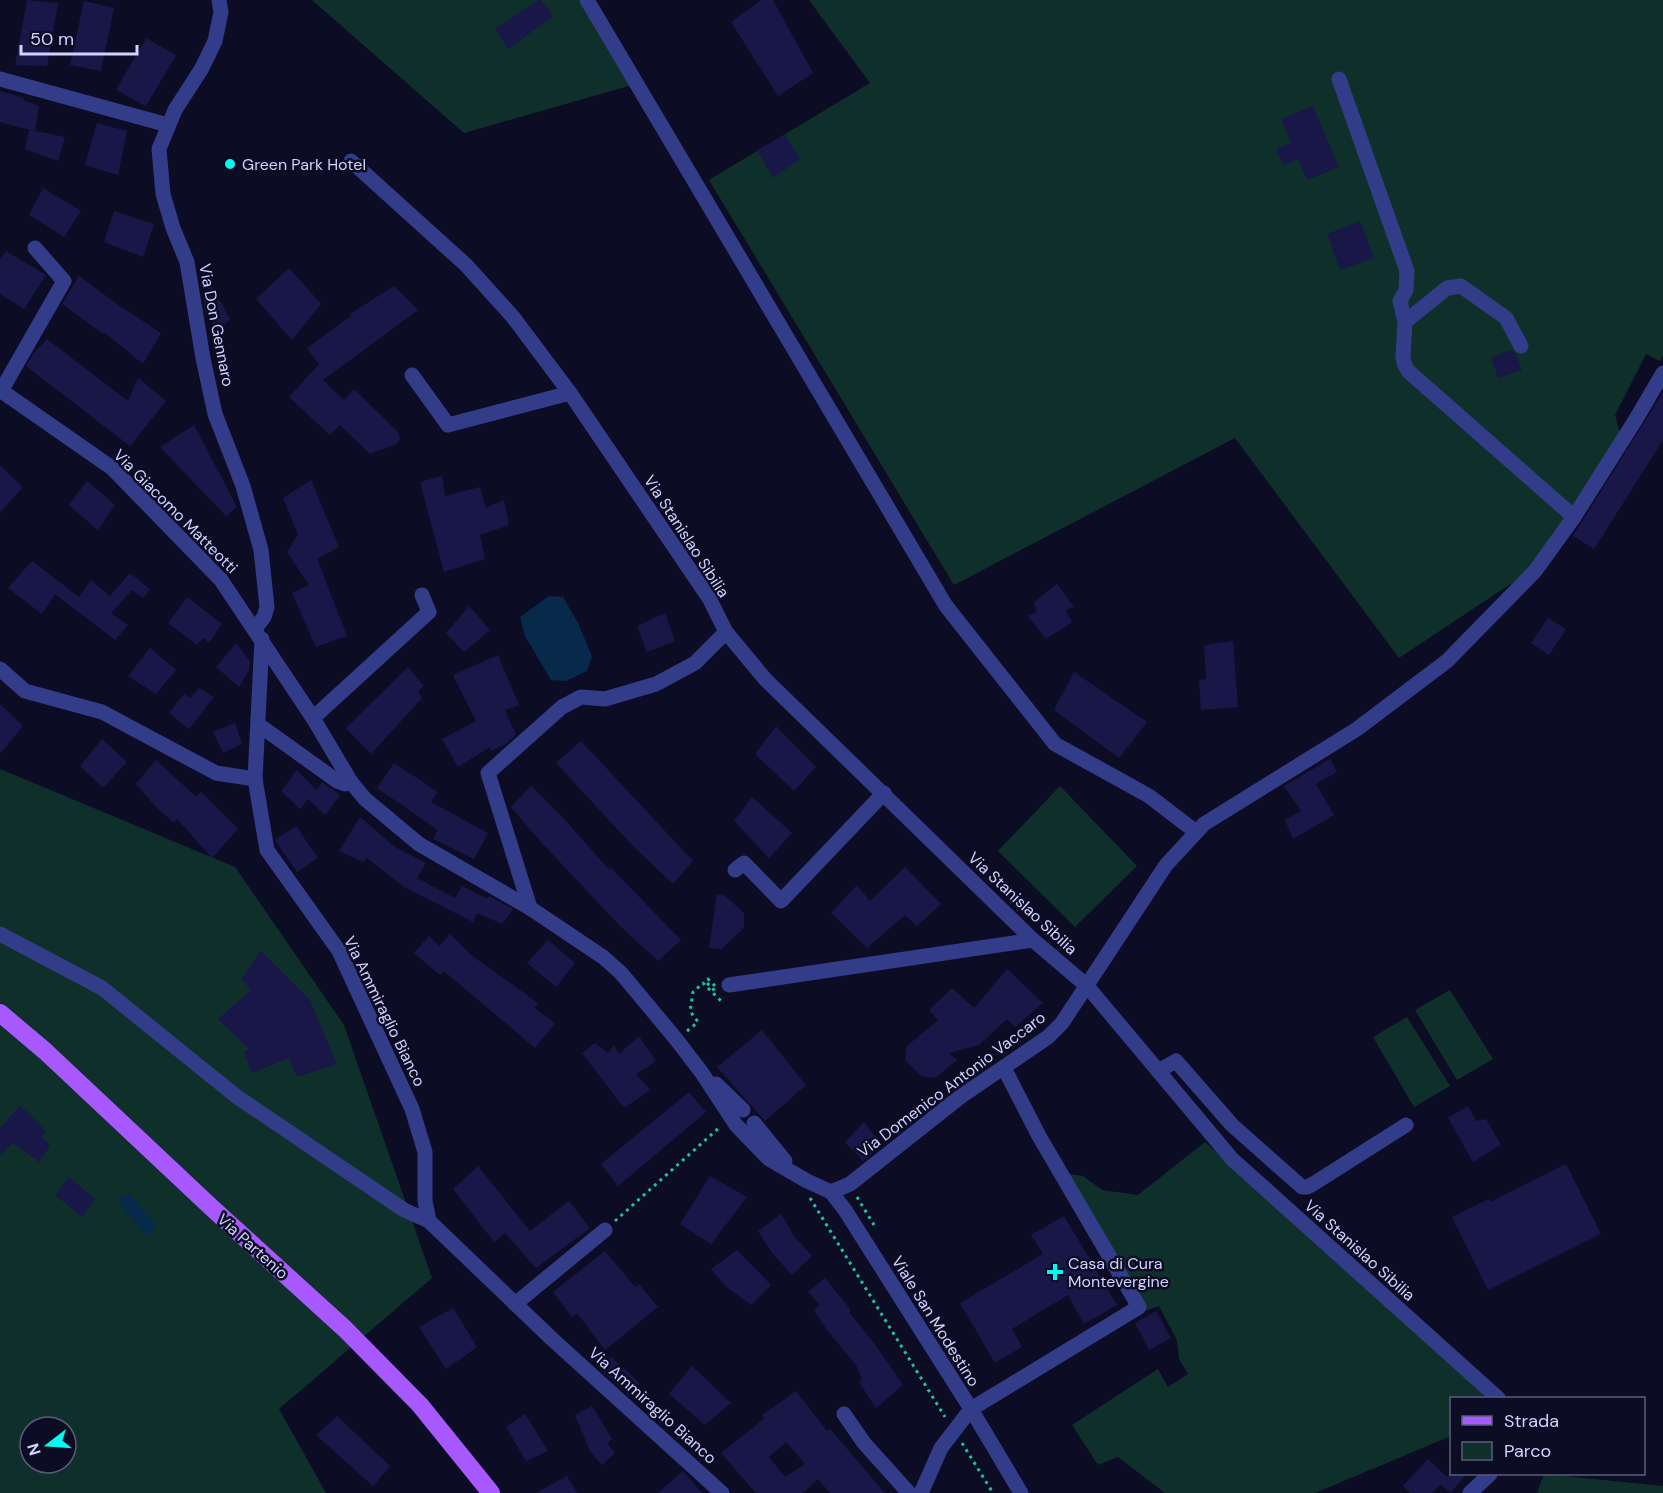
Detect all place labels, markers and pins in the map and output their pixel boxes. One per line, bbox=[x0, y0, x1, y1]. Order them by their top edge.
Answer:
place label: Green Park Hotel bbox=[242, 154, 366, 175]
marker: Green Park Hotel bbox=[223, 157, 237, 171]
place label: Casa di Cura Montevergine bbox=[1068, 1253, 1169, 1292]
marker: Casa di Cura Montevergine bbox=[1046, 1263, 1064, 1281]

